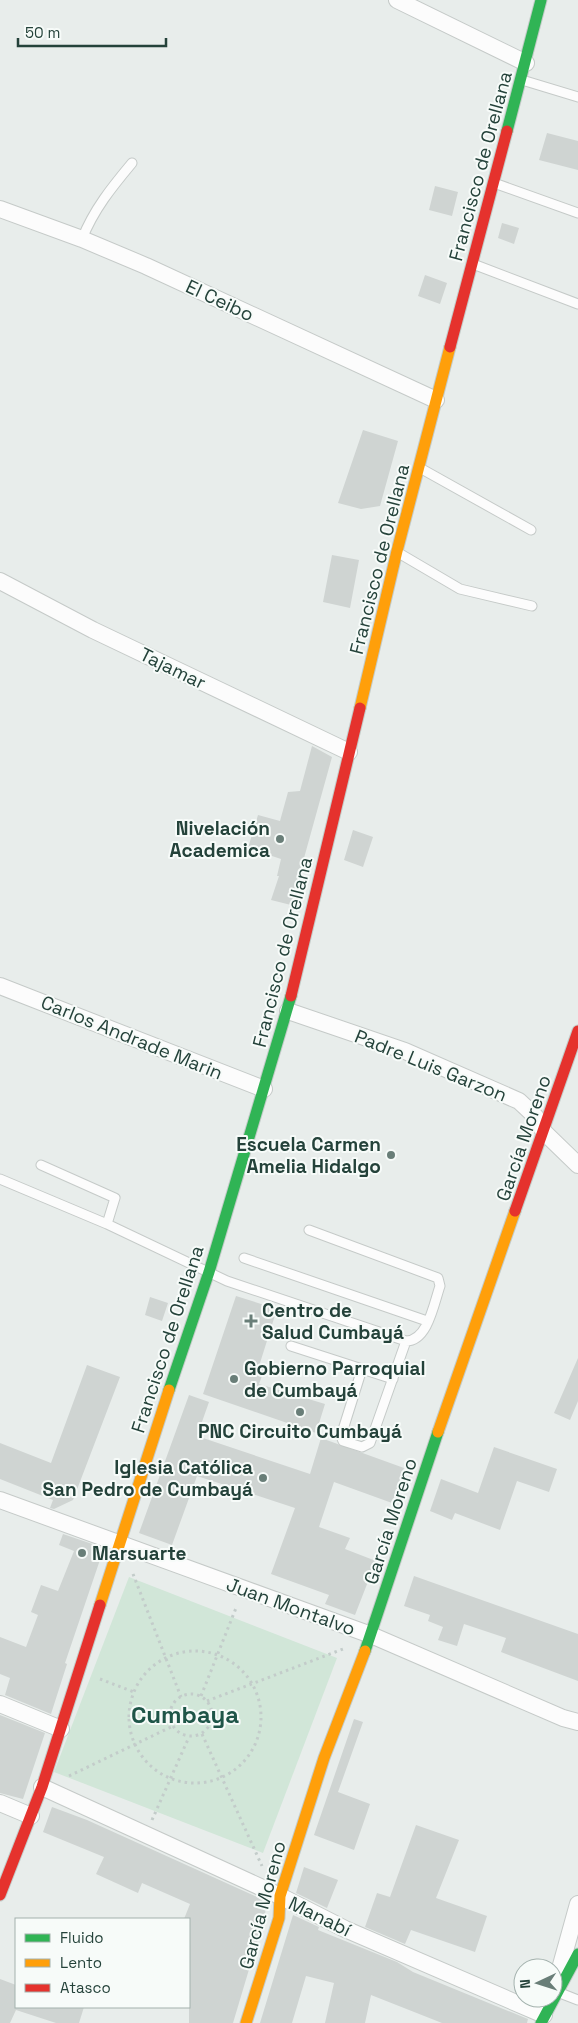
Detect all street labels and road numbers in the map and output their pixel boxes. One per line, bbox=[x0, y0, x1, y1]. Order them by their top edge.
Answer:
street label: Francisco de Orellana bbox=[443, 68, 518, 264]
street label: El Ceibo bbox=[182, 274, 258, 327]
street label: Francisco de Orellana bbox=[344, 461, 415, 657]
street label: Tajamar bbox=[136, 642, 210, 695]
street label: Francisco de Orellana bbox=[247, 854, 318, 1050]
street label: Carlos Andrade Marin bbox=[37, 990, 226, 1085]
street label: Padre Luis Garzon bbox=[351, 1024, 511, 1107]
street label: García Moreno bbox=[490, 1072, 557, 1205]
street label: Francisco de Orellana bbox=[125, 1242, 210, 1436]
street label: García Moreno bbox=[358, 1455, 423, 1588]
street label: Juan Montalvo bbox=[223, 1572, 359, 1641]
street label: García Moreno bbox=[233, 1838, 292, 1972]
street label: Manabí bbox=[284, 1891, 356, 1942]

